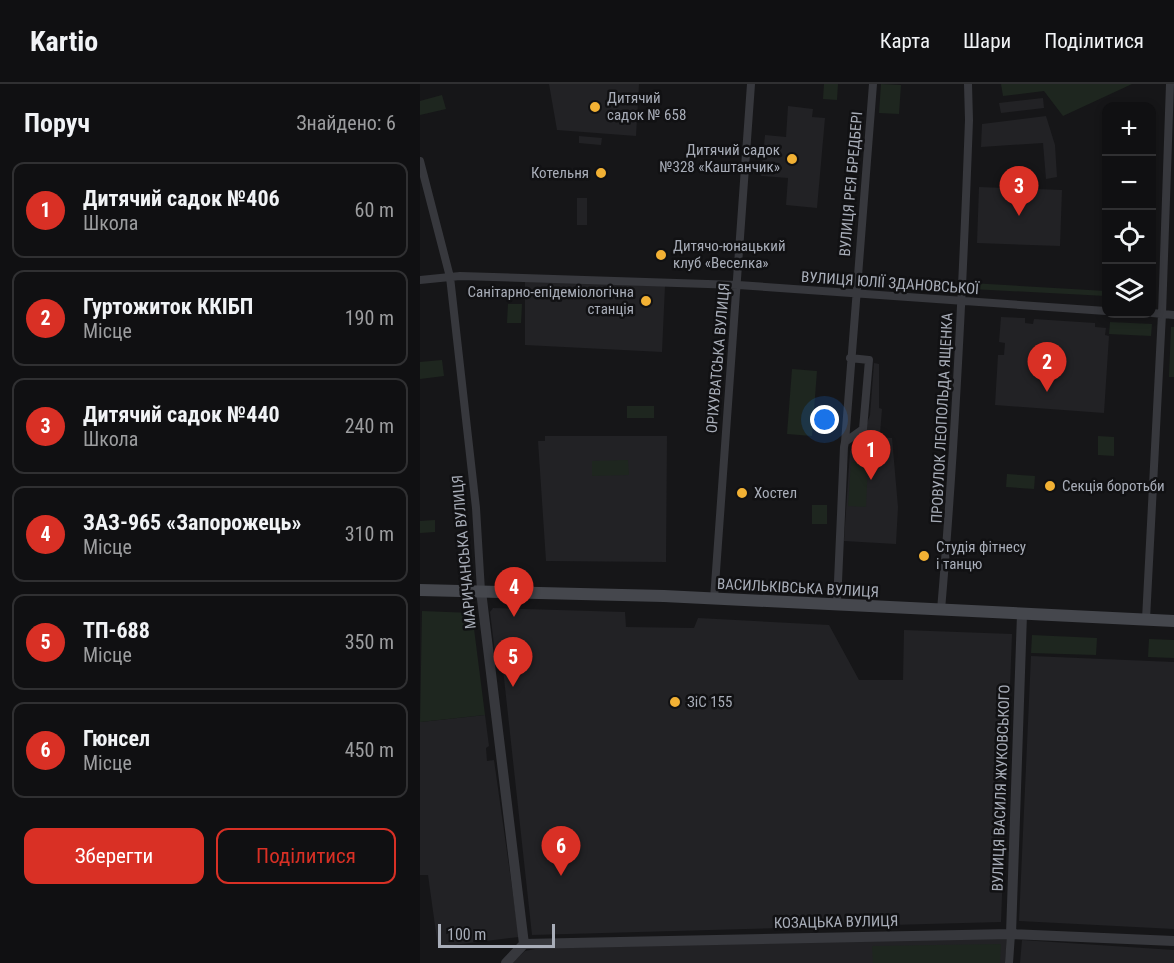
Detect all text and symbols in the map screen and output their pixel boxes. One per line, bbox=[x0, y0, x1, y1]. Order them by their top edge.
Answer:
text: Kartio bbox=[30, 25, 98, 58]
text: Карта bbox=[880, 29, 930, 53]
text: Шари bbox=[963, 29, 1011, 53]
text: Поділитися bbox=[1044, 29, 1144, 53]
place label: Дитячий садок № 658 bbox=[607, 89, 686, 124]
marker: Дитячий садок № 658 bbox=[588, 100, 602, 114]
map controls bbox=[1102, 102, 1156, 318]
button: + bbox=[1102, 102, 1156, 156]
text: Поруч bbox=[24, 108, 90, 138]
text: Знайдено: 6 bbox=[296, 111, 396, 135]
street label: ВУЛИЦЯ РЕЯ БРЕДБЕРІ bbox=[836, 111, 866, 257]
place label: Дитячий садок №328 «Каштанчик» bbox=[659, 141, 780, 176]
marker: Дитячий садок №328 «Каштанчик» bbox=[785, 152, 799, 166]
button: − bbox=[1102, 156, 1156, 210]
place label: Котельня bbox=[531, 164, 589, 182]
marker: Котельня bbox=[594, 166, 608, 180]
pin: 3 bbox=[1000, 166, 1038, 216]
text: Дитячий садок №406 bbox=[83, 186, 280, 211]
text: 1 bbox=[40, 198, 51, 222]
text: 60 m bbox=[355, 198, 394, 222]
button: locate bbox=[1102, 210, 1156, 264]
text: Школа bbox=[83, 211, 138, 235]
place label: Дитячо-юнацький клуб «Веселка» bbox=[673, 237, 786, 272]
marker: Дитячо-юнацький клуб «Веселка» bbox=[654, 248, 668, 262]
button: layers bbox=[1102, 264, 1156, 318]
street label: ВУЛИЦЯ ЮЛІЇ ЗДАНОВСЬКОЇ bbox=[801, 268, 981, 298]
street label: ОРІХУВАТСЬКА ВУЛИЦЯ bbox=[702, 282, 734, 434]
place label: Санітарно-епідеміологічна станція bbox=[468, 283, 634, 318]
text: Гуртожиток ККІБП bbox=[83, 294, 253, 319]
marker: Санітарно-епідеміологічна станція bbox=[639, 294, 653, 308]
text: 2 bbox=[40, 306, 51, 330]
text: 190 m bbox=[345, 306, 394, 330]
street label: ПРОВУЛОК ЛЕОПОЛЬДА ЯЩЕНКА bbox=[927, 312, 957, 524]
text: Місце bbox=[83, 319, 132, 343]
pin: 2 bbox=[1028, 342, 1066, 392]
text: Дитячий садок №440 bbox=[83, 402, 280, 427]
your location bbox=[810, 405, 839, 434]
text: 3 bbox=[40, 414, 51, 438]
text: 240 m bbox=[345, 414, 394, 438]
text: Школа bbox=[83, 427, 138, 451]
pin: 1 bbox=[852, 430, 890, 480]
street label: МАРИЧАНСЬКА ВУЛИЦЯ bbox=[448, 474, 480, 630]
place label: Секція боротьби bbox=[1062, 477, 1165, 495]
marker: Секція боротьби bbox=[1043, 479, 1057, 493]
place label: Хостел bbox=[754, 484, 797, 502]
marker: Хостел bbox=[735, 486, 749, 500]
text: ЗАЗ-965 «Запорожець» bbox=[83, 510, 301, 535]
text: 4 bbox=[40, 522, 51, 546]
text: 310 m bbox=[345, 522, 394, 546]
text: Місце bbox=[83, 535, 132, 559]
place label: Студія фітнесу і танцю bbox=[936, 538, 1026, 573]
marker: Студія фітнесу і танцю bbox=[917, 549, 931, 563]
pin: 4 bbox=[494, 568, 533, 617]
street label: ВАСИЛЬКІВСЬКА ВУЛИЦЯ bbox=[716, 575, 880, 601]
text: ТП-688 bbox=[83, 618, 150, 643]
text: 5 bbox=[40, 630, 51, 654]
text: 350 m bbox=[345, 630, 394, 654]
pin: 5 bbox=[494, 638, 532, 687]
text: Місце bbox=[83, 643, 132, 667]
street label: ВУЛИЦЯ ВАСИЛЯ ЖУКОВСЬКОГО bbox=[988, 684, 1014, 892]
place label: ЗіС 155 bbox=[687, 693, 732, 711]
marker: ЗіС 155 bbox=[668, 695, 682, 709]
text: Гюнсел bbox=[83, 726, 150, 751]
text: 6 bbox=[40, 738, 51, 762]
text: 450 m bbox=[345, 738, 394, 762]
text: Місце bbox=[83, 751, 132, 775]
pin: 6 bbox=[542, 826, 580, 876]
button: Зберегти bbox=[24, 828, 204, 884]
button: Поділитися bbox=[216, 828, 396, 884]
street label: КОЗАЦЬКА ВУЛИЦЯ bbox=[774, 912, 898, 932]
scale bar bbox=[438, 921, 555, 948]
text: 100 m bbox=[447, 925, 486, 944]

